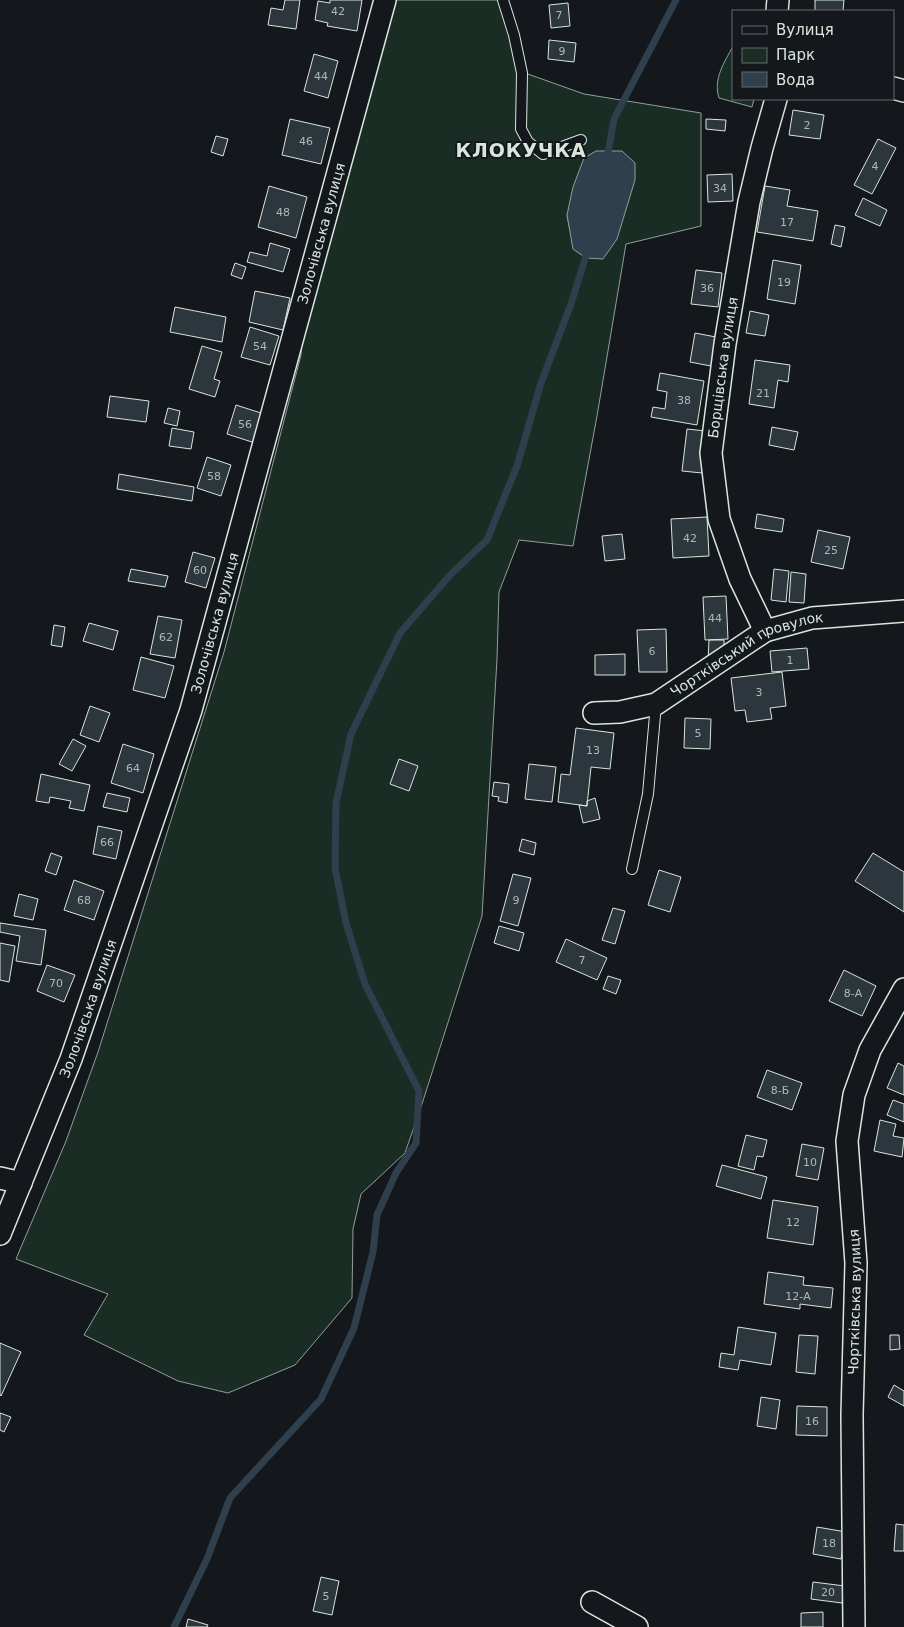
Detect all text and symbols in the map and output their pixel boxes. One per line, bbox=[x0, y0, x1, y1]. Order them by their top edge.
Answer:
house number: 42 bbox=[331, 5, 345, 18]
house number: 7 bbox=[556, 9, 563, 22]
legend bbox=[732, 10, 894, 100]
text: Вулиця bbox=[776, 21, 834, 39]
house number: 9 bbox=[559, 45, 566, 58]
text: Парк bbox=[776, 46, 815, 64]
house number: 44 bbox=[314, 70, 328, 83]
text: Вода bbox=[776, 71, 815, 89]
house number: 2 bbox=[804, 119, 811, 132]
house number: 46 bbox=[299, 135, 313, 148]
district label: КЛОКУЧКА bbox=[455, 139, 587, 161]
house number: 4 bbox=[872, 160, 879, 173]
street label: Золочівська вулиця bbox=[294, 161, 348, 306]
house number: 34 bbox=[713, 182, 727, 195]
house number: 48 bbox=[276, 206, 290, 219]
house number: 17 bbox=[780, 216, 794, 229]
house number: 19 bbox=[777, 276, 791, 289]
house number: 36 bbox=[700, 282, 714, 295]
street label: Борщівська вулиця bbox=[705, 296, 741, 439]
house number: 54 bbox=[253, 340, 267, 353]
house number: 21 bbox=[756, 387, 770, 400]
house number: 38 bbox=[677, 394, 691, 407]
house number: 56 bbox=[238, 418, 252, 431]
house number: 58 bbox=[207, 470, 221, 483]
house number: 42 bbox=[683, 532, 697, 545]
house number: 25 bbox=[824, 544, 838, 557]
street label: Золочівська вулиця bbox=[188, 551, 242, 695]
house number: 60 bbox=[193, 564, 207, 577]
street label: Чортківський провулок bbox=[667, 609, 824, 700]
house number: 44 bbox=[708, 612, 722, 625]
house number: 62 bbox=[159, 631, 173, 644]
house number: 6 bbox=[649, 645, 656, 658]
house number: 1 bbox=[787, 654, 794, 667]
house number: 3 bbox=[756, 686, 763, 699]
house number: 5 bbox=[695, 727, 702, 740]
house number: 13 bbox=[586, 744, 600, 757]
house number: 64 bbox=[126, 762, 140, 775]
house number: 66 bbox=[100, 836, 114, 849]
house number: 68 bbox=[77, 894, 91, 907]
house number: 9 bbox=[513, 894, 520, 907]
street label: Золочівська вулиця bbox=[56, 937, 120, 1080]
house number: 7 bbox=[579, 954, 586, 967]
house number: 70 bbox=[49, 977, 63, 990]
house number: 8-А bbox=[844, 987, 863, 1000]
house number: 8-Б bbox=[771, 1084, 789, 1097]
house number: 10 bbox=[803, 1156, 817, 1169]
house number: 12 bbox=[786, 1216, 800, 1229]
street label: Чортківська вулиця bbox=[845, 1229, 864, 1375]
house number: 12-А bbox=[785, 1290, 811, 1303]
house number: 16 bbox=[805, 1415, 819, 1428]
house number: 18 bbox=[822, 1537, 836, 1550]
house number: 20 bbox=[821, 1586, 835, 1599]
house number: 5 bbox=[323, 1590, 330, 1603]

